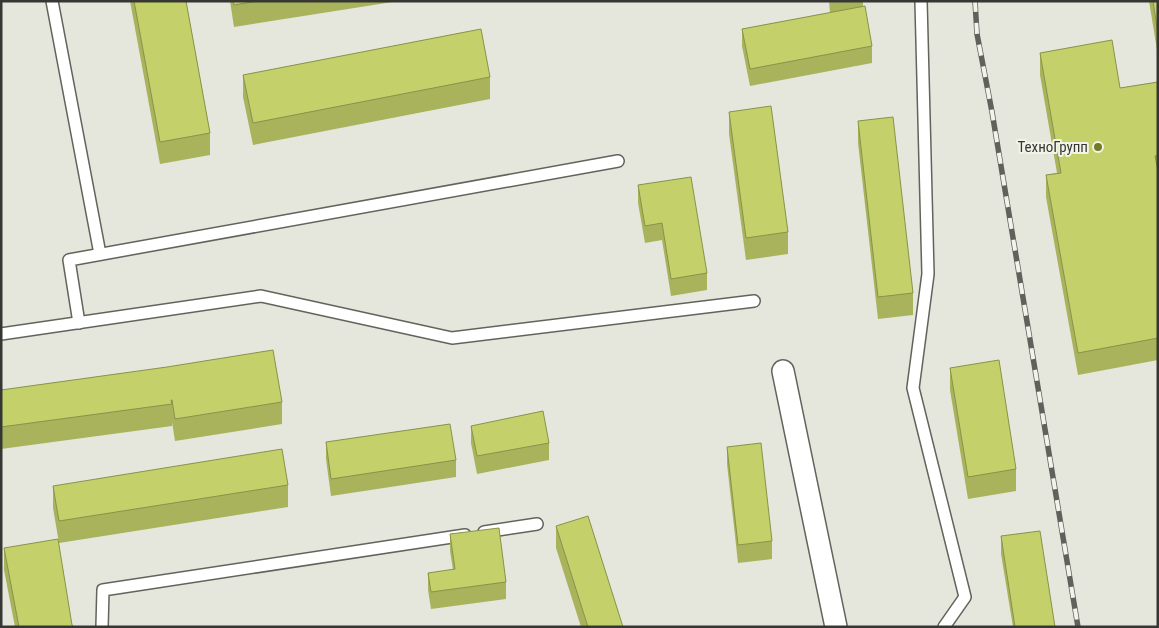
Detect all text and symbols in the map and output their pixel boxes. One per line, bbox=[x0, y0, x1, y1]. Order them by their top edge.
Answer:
place label: ТехноГрупп bbox=[1017, 138, 1088, 156]
marker: ТехноГрупп bbox=[1092, 141, 1104, 153]

